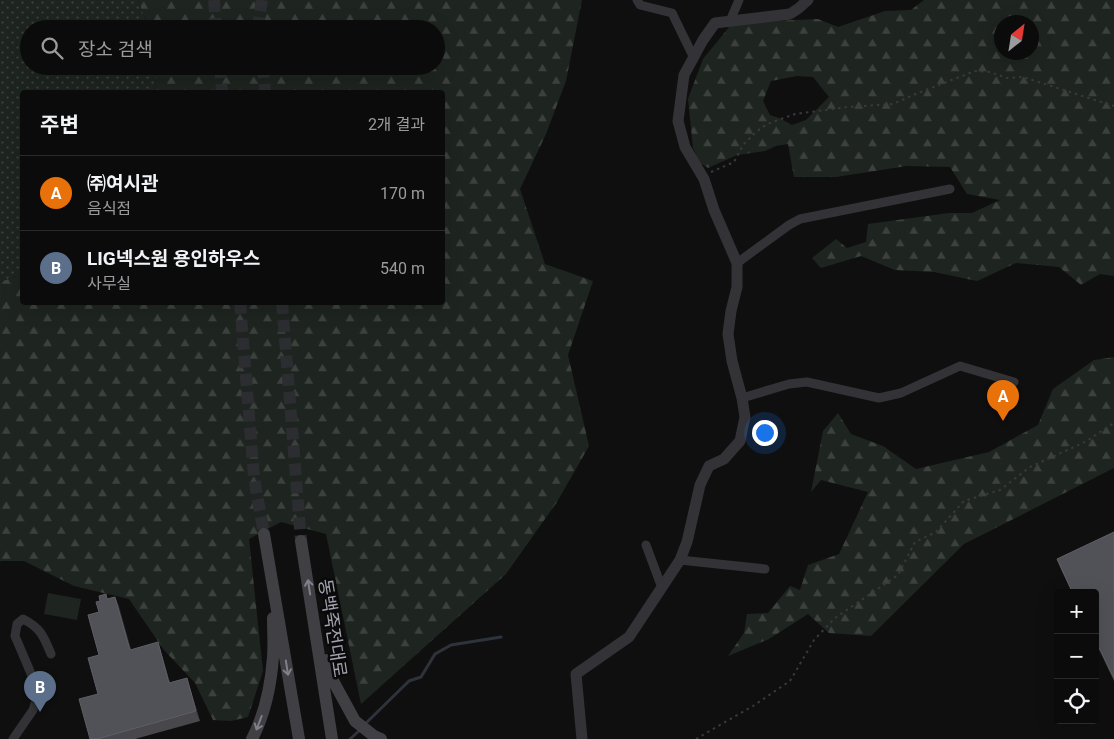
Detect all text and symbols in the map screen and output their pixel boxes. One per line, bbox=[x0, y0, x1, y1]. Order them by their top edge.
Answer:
north arrow bbox=[994, 15, 1039, 60]
search box bbox=[20, 20, 445, 75]
icon: search bbox=[38, 34, 66, 62]
text: 장소 검색 bbox=[78, 38, 153, 61]
text: 주변 bbox=[40, 113, 79, 137]
text: 2개 결과 bbox=[368, 115, 425, 134]
text: ㈜여시관 bbox=[87, 172, 158, 195]
text: A bbox=[51, 184, 61, 203]
text: 170 m bbox=[380, 184, 425, 203]
text: 음식점 bbox=[87, 199, 131, 218]
text: LIG넥스원 용인하우스 bbox=[87, 247, 260, 270]
text: B bbox=[51, 259, 61, 278]
text: 540 m bbox=[380, 259, 425, 278]
text: 사무실 bbox=[87, 274, 131, 293]
pin: A bbox=[987, 380, 1019, 421]
your location bbox=[752, 420, 778, 446]
street label: 동백죽전대로 bbox=[315, 577, 351, 679]
one-way arrow bbox=[303, 579, 313, 595]
map controls bbox=[1054, 589, 1099, 724]
button: + bbox=[1054, 589, 1099, 634]
button: − bbox=[1054, 634, 1099, 679]
one-way arrow bbox=[283, 660, 293, 676]
pin: B bbox=[24, 671, 56, 712]
button: locate bbox=[1054, 679, 1099, 724]
one-way arrow bbox=[254, 714, 263, 730]

